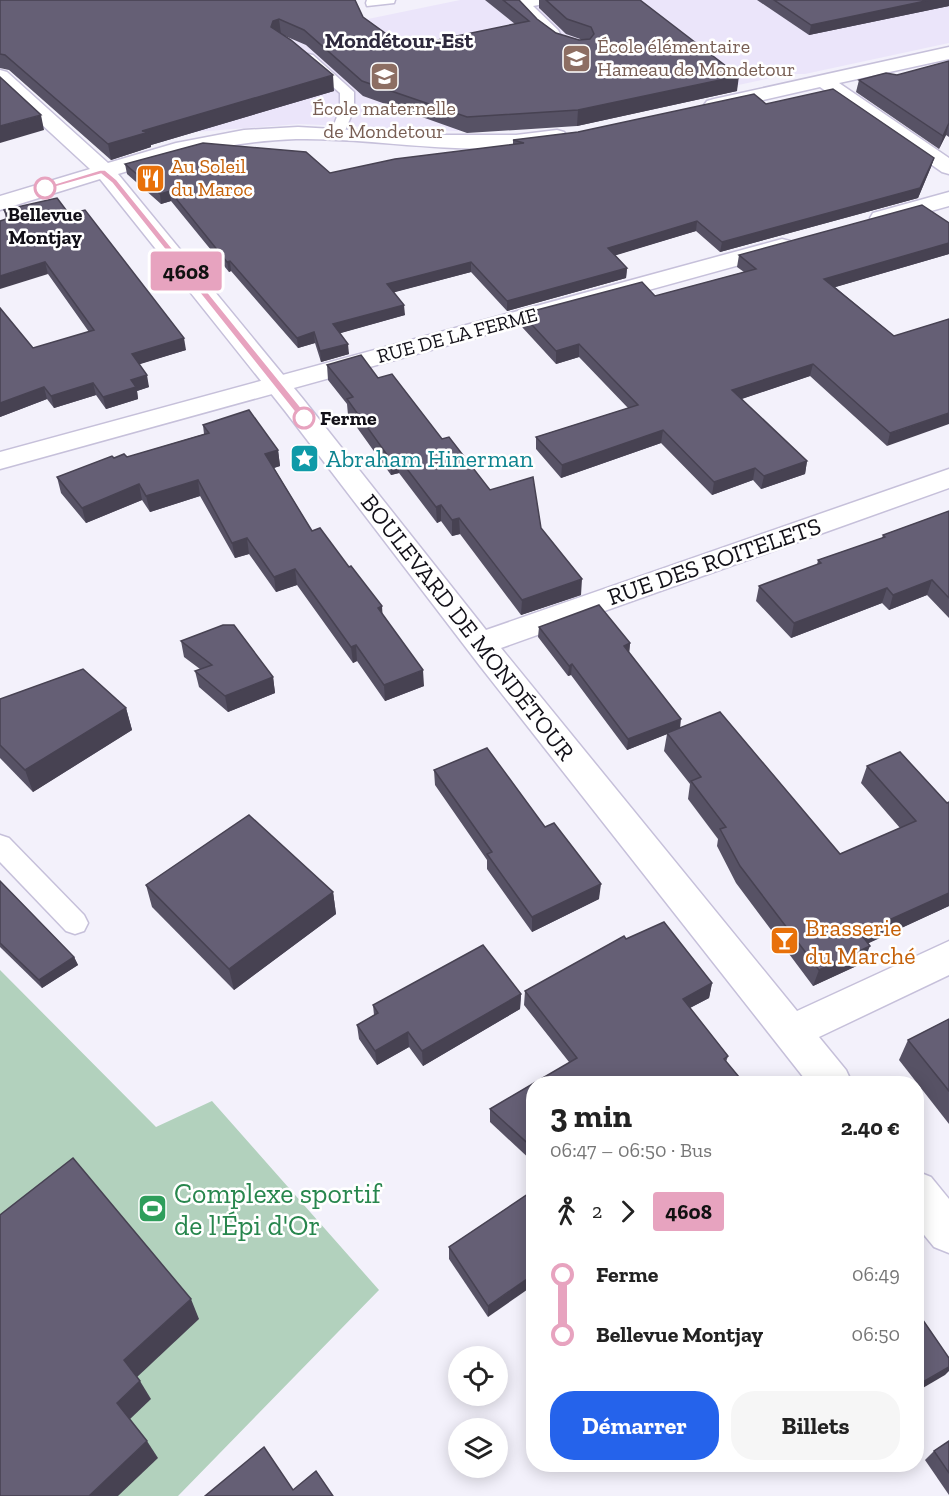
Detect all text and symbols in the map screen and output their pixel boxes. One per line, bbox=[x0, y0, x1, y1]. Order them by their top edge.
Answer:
district label: Mondétour-Est bbox=[325, 27, 473, 54]
place label: École élémentaire Hameau de Mondetour bbox=[597, 34, 795, 81]
school or university icon: École élémentaire Hameau de Mondetour bbox=[560, 42, 592, 74]
school or university icon: École maternelle de Mondetour bbox=[368, 61, 400, 93]
place label: École maternelle de Mondetour bbox=[312, 96, 456, 143]
place label: Au Soleil du Maroc bbox=[171, 154, 253, 201]
restaurant icon: Au Soleil du Maroc bbox=[134, 162, 166, 194]
marker: Bellevue Montjay bbox=[34, 177, 56, 199]
place label: Bellevue Montjay bbox=[8, 202, 83, 249]
line badge: 4608 bbox=[144, 252, 228, 290]
text: 4608 bbox=[163, 259, 209, 284]
street label: RUE DE LA FERME bbox=[374, 302, 540, 368]
place label: Ferme bbox=[320, 406, 377, 430]
marker: Ferme bbox=[293, 407, 315, 429]
place icon: Abraham Hinerman bbox=[289, 442, 321, 474]
place label: Abraham Hinerman bbox=[326, 444, 533, 473]
street label: BOULEVARD DE MONDÉTOUR bbox=[355, 488, 581, 766]
street label: RUE DES ROITELETS bbox=[604, 511, 824, 611]
place label: Brasserie du Marché bbox=[805, 913, 916, 970]
bar icon: Brasserie du Marché bbox=[768, 925, 800, 957]
text: 3 min bbox=[550, 1096, 632, 1135]
text: 2.40 € bbox=[841, 1114, 900, 1141]
text: 06:47 – 06:50 · Bus bbox=[550, 1138, 712, 1162]
place label: Complexe sportif de l'Épi d'Or bbox=[174, 1177, 383, 1242]
sports icon: Complexe sportif de l'Épi d'Or bbox=[137, 1193, 169, 1225]
icon: walk bbox=[550, 1195, 583, 1228]
icon: forward bbox=[611, 1195, 644, 1228]
text: 2 bbox=[592, 1199, 602, 1223]
text: 4608 bbox=[665, 1199, 712, 1224]
text: Ferme bbox=[596, 1261, 658, 1288]
text: 06:49 bbox=[852, 1262, 900, 1286]
text: Bellevue Montjay bbox=[596, 1321, 763, 1348]
text: 06:50 bbox=[852, 1322, 900, 1346]
map controls bbox=[448, 1346, 508, 1478]
button: locate bbox=[448, 1346, 508, 1406]
button: Démarrer bbox=[550, 1391, 719, 1460]
button: Billets bbox=[731, 1391, 900, 1460]
button: layers bbox=[448, 1418, 508, 1478]

